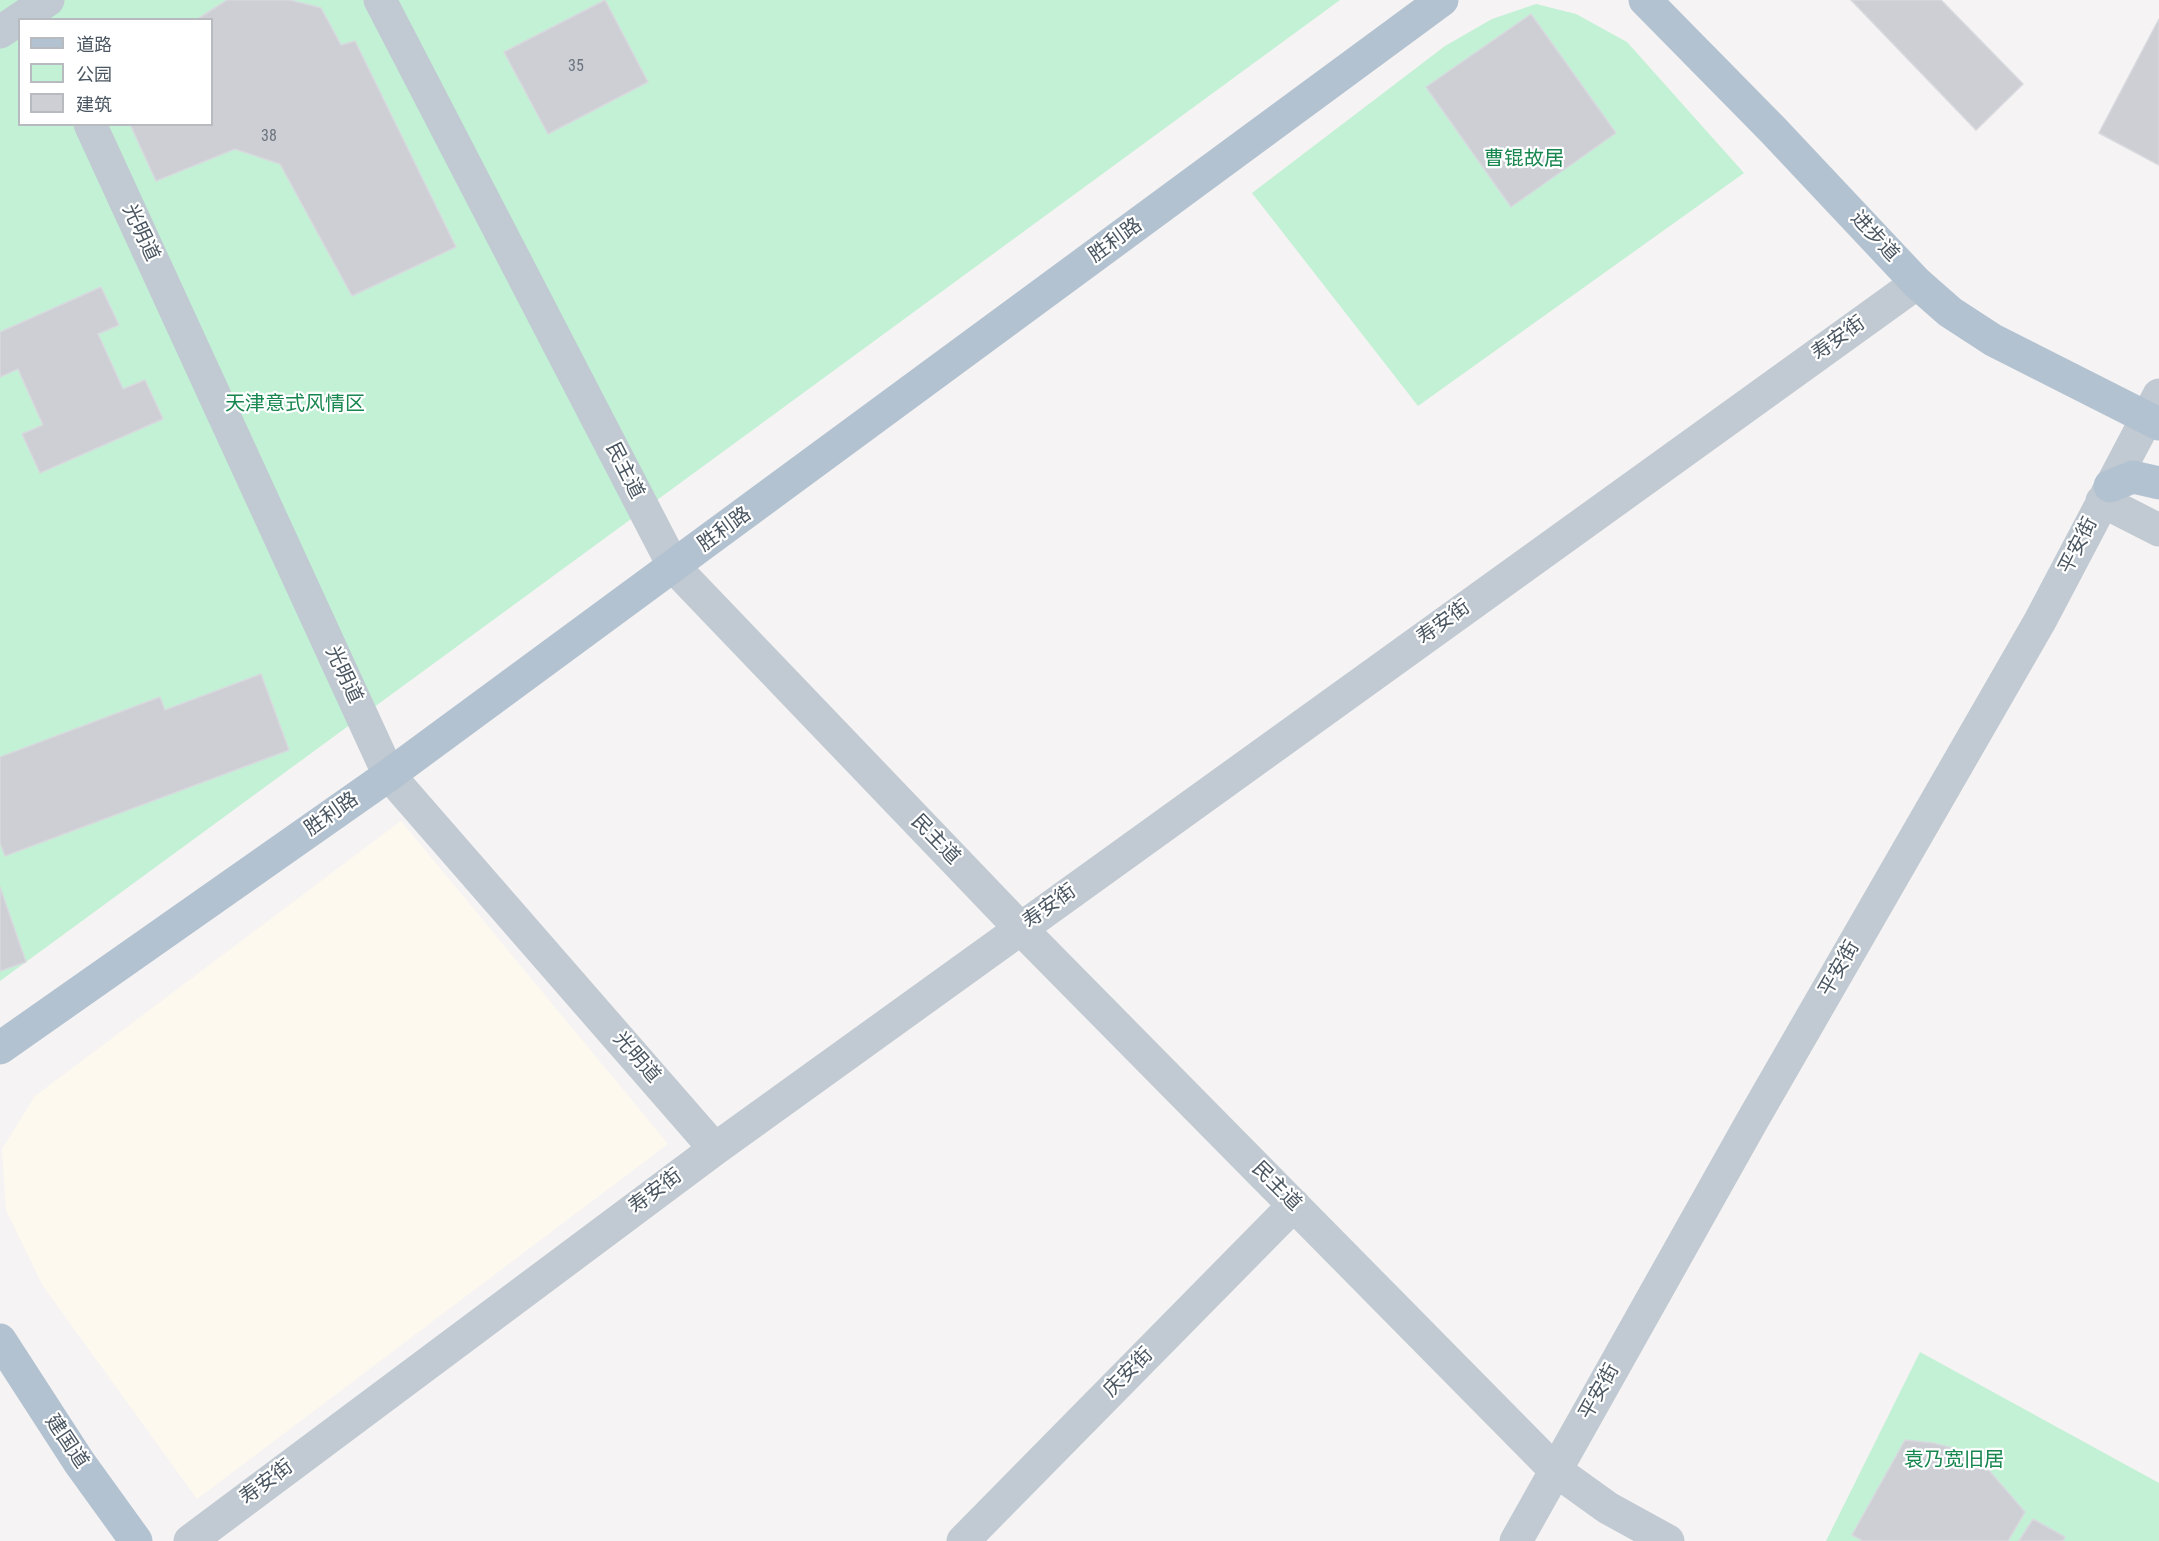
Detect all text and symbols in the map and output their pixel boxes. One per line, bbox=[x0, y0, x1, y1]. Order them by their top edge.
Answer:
legend bbox=[18, 18, 213, 126]
text: 道路 bbox=[76, 34, 112, 55]
house number: 35 bbox=[568, 57, 584, 77]
text: 公园 bbox=[76, 64, 112, 85]
text: 建筑 bbox=[76, 94, 112, 115]
house number: 38 bbox=[261, 127, 277, 147]
park label: 曹锟故居 bbox=[1484, 148, 1564, 172]
street label: 光明道 bbox=[116, 201, 164, 265]
street label: 进步道 bbox=[1845, 207, 1903, 267]
street label: 胜利路 bbox=[1085, 214, 1147, 268]
street label: 寿安街 bbox=[1808, 312, 1870, 366]
park label: 天津意式风情区 bbox=[225, 393, 365, 417]
street label: 民主道 bbox=[600, 439, 648, 503]
street label: 胜利路 bbox=[694, 503, 756, 557]
street label: 平安街 bbox=[2055, 514, 2103, 578]
street label: 寿安街 bbox=[1413, 596, 1475, 650]
street label: 光明道 bbox=[319, 643, 367, 707]
street label: 胜利路 bbox=[301, 788, 363, 842]
street label: 民主道 bbox=[906, 810, 964, 870]
street label: 寿安街 bbox=[1019, 880, 1081, 934]
street label: 平安街 bbox=[1815, 937, 1865, 1001]
street label: 光明道 bbox=[607, 1027, 665, 1089]
street label: 民主道 bbox=[1246, 1157, 1306, 1217]
street label: 寿安街 bbox=[625, 1164, 687, 1220]
street label: 庆安街 bbox=[1099, 1343, 1159, 1403]
street label: 平安街 bbox=[1575, 1360, 1625, 1424]
street label: 建国道 bbox=[39, 1410, 93, 1474]
park label: 袁乃宽旧居 bbox=[1904, 1449, 2004, 1473]
street label: 寿安街 bbox=[236, 1455, 298, 1511]

